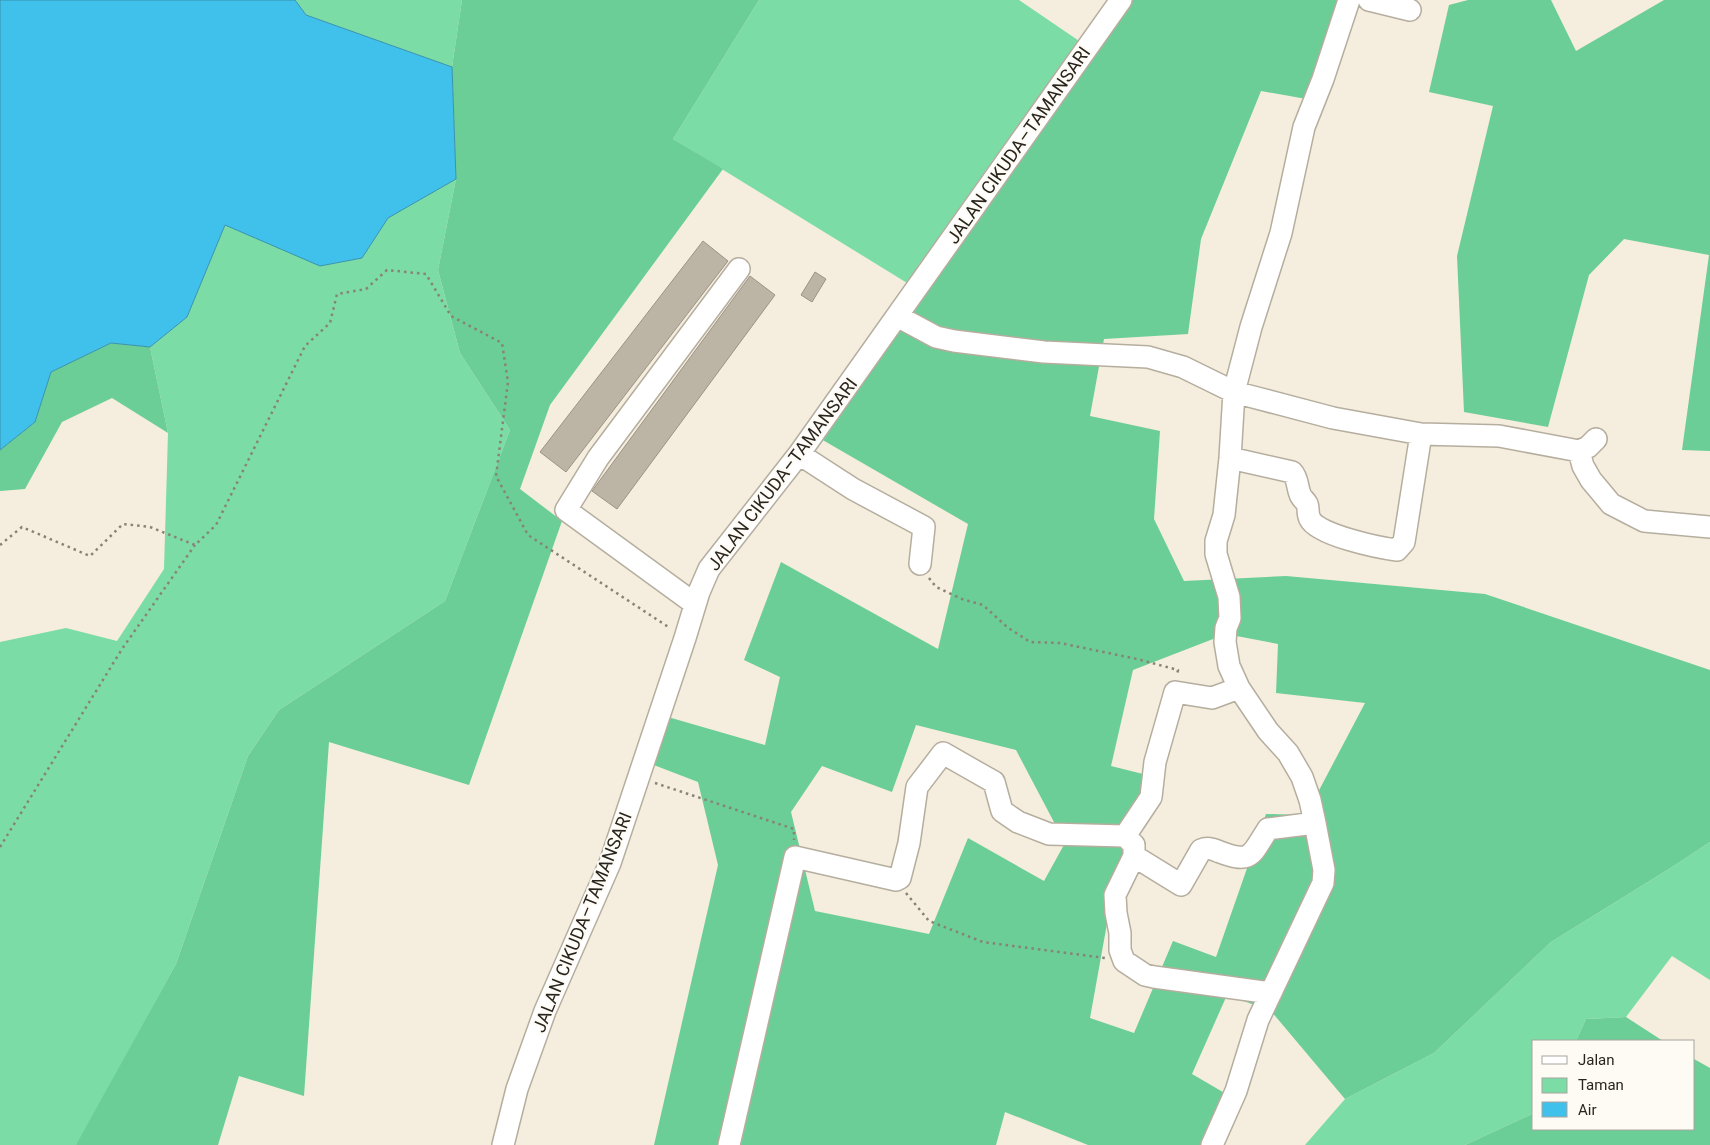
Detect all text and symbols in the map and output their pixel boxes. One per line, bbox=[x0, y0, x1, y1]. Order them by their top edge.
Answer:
street label: JALAN CIKUDA–TAMANSARI bbox=[942, 42, 1094, 248]
street label: JALAN CIKUDA–TAMANSARI bbox=[703, 374, 861, 574]
street label: JALAN CIKUDA–TAMANSARI bbox=[528, 809, 636, 1035]
legend bbox=[1532, 1040, 1695, 1130]
text: Jalan bbox=[1578, 1051, 1615, 1069]
text: Taman bbox=[1578, 1076, 1624, 1094]
text: Air bbox=[1578, 1101, 1597, 1119]

